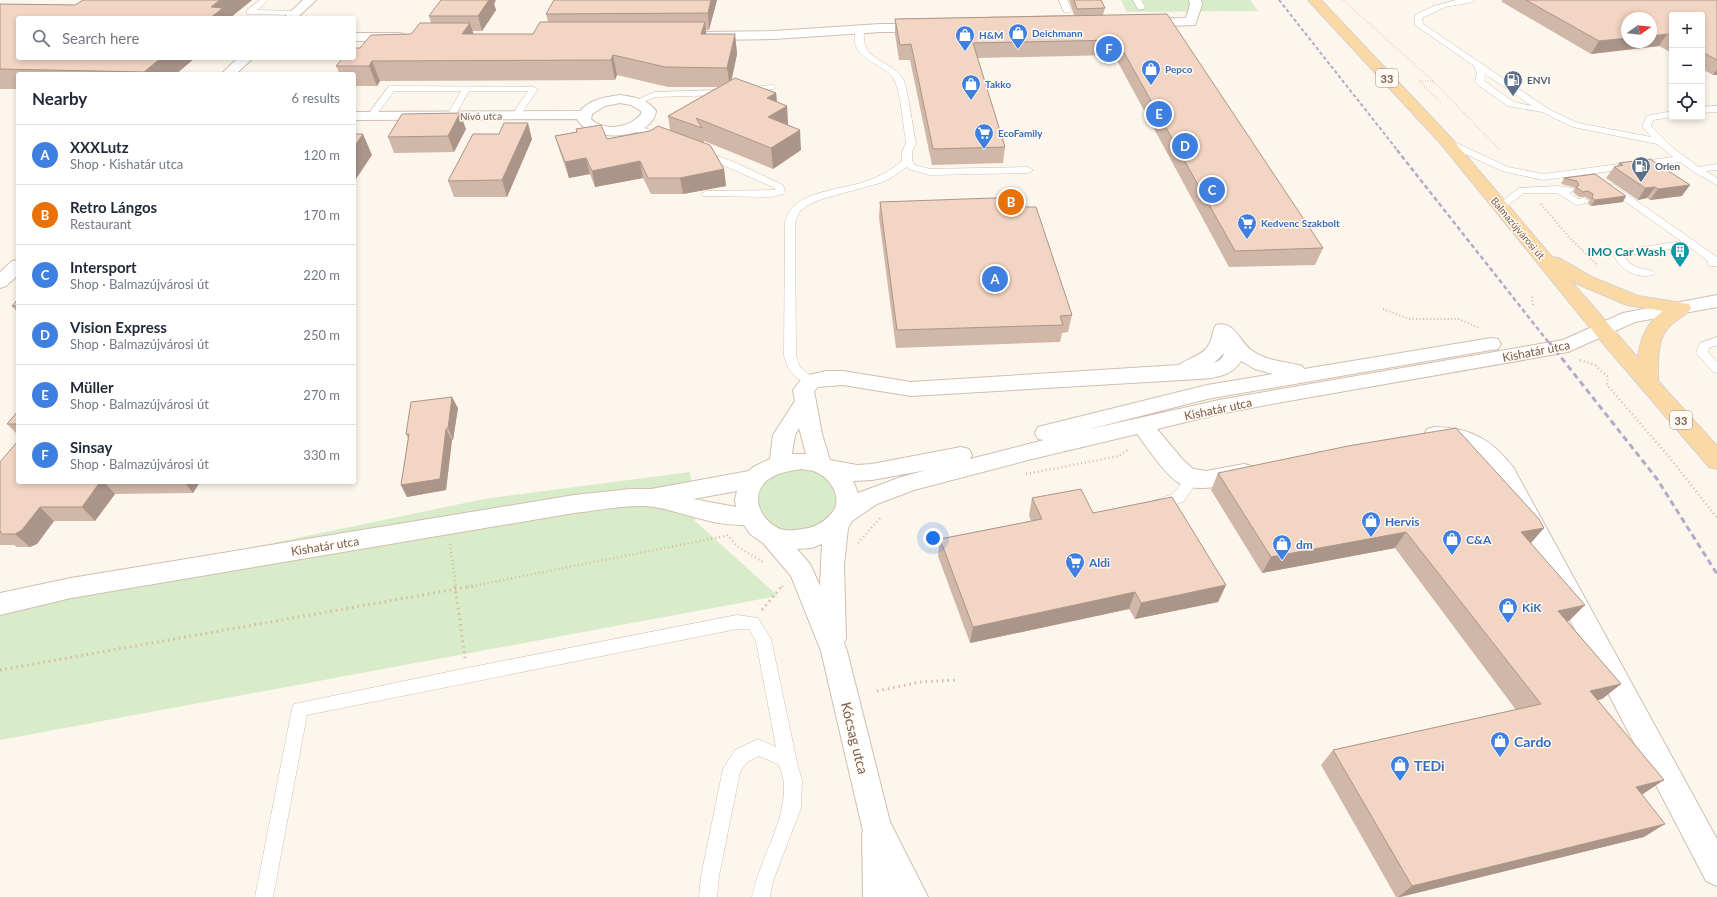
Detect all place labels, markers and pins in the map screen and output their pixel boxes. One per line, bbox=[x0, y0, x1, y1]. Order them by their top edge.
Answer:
shop icon: Deichmann bbox=[1007, 22, 1029, 50]
shop icon: H&M bbox=[954, 24, 976, 52]
place label: Deichmann bbox=[1032, 27, 1083, 39]
place label: H&M bbox=[979, 29, 1003, 41]
pin: F bbox=[1096, 34, 1122, 64]
shop icon: Pepco bbox=[1140, 58, 1162, 86]
place label: Pepco bbox=[1165, 63, 1193, 75]
fuel station icon: ENVI bbox=[1502, 69, 1524, 97]
shop icon: Takko bbox=[960, 73, 982, 101]
place label: ENVI bbox=[1527, 74, 1550, 86]
place label: Takko bbox=[985, 78, 1011, 90]
pin: E bbox=[1146, 99, 1172, 129]
supermarket icon: EcoFamily bbox=[973, 122, 995, 150]
place label: EcoFamily bbox=[998, 127, 1043, 139]
pin: D bbox=[1172, 131, 1198, 161]
fuel station icon: Orlen bbox=[1630, 155, 1652, 183]
place label: Orlen bbox=[1655, 160, 1681, 172]
pin: C bbox=[1199, 175, 1225, 205]
pin: B bbox=[998, 187, 1024, 217]
supermarket icon: Kedvenc Szakbolt bbox=[1236, 212, 1258, 240]
place label: Kedvenc Szakbolt bbox=[1261, 217, 1340, 229]
building icon: IMO Car Wash bbox=[1669, 240, 1691, 268]
place label: IMO Car Wash bbox=[1587, 244, 1666, 259]
pin: A bbox=[982, 264, 1008, 294]
shop icon: Hervis bbox=[1360, 510, 1382, 538]
place label: Hervis bbox=[1385, 514, 1420, 529]
shop icon: C&A bbox=[1441, 528, 1463, 556]
place label: C&A bbox=[1466, 532, 1492, 547]
shop icon: dm bbox=[1271, 533, 1293, 561]
place label: dm bbox=[1296, 537, 1313, 552]
supermarket icon: Aldi bbox=[1064, 551, 1086, 579]
place label: Aldi bbox=[1088, 555, 1110, 570]
shop icon: KiK bbox=[1497, 596, 1519, 624]
place label: KiK bbox=[1522, 600, 1542, 615]
shop icon: Cardo bbox=[1489, 730, 1511, 758]
place label: Cardo bbox=[1514, 733, 1551, 750]
shop icon: TEDi bbox=[1389, 754, 1411, 782]
place label: TEDi bbox=[1414, 757, 1445, 774]

